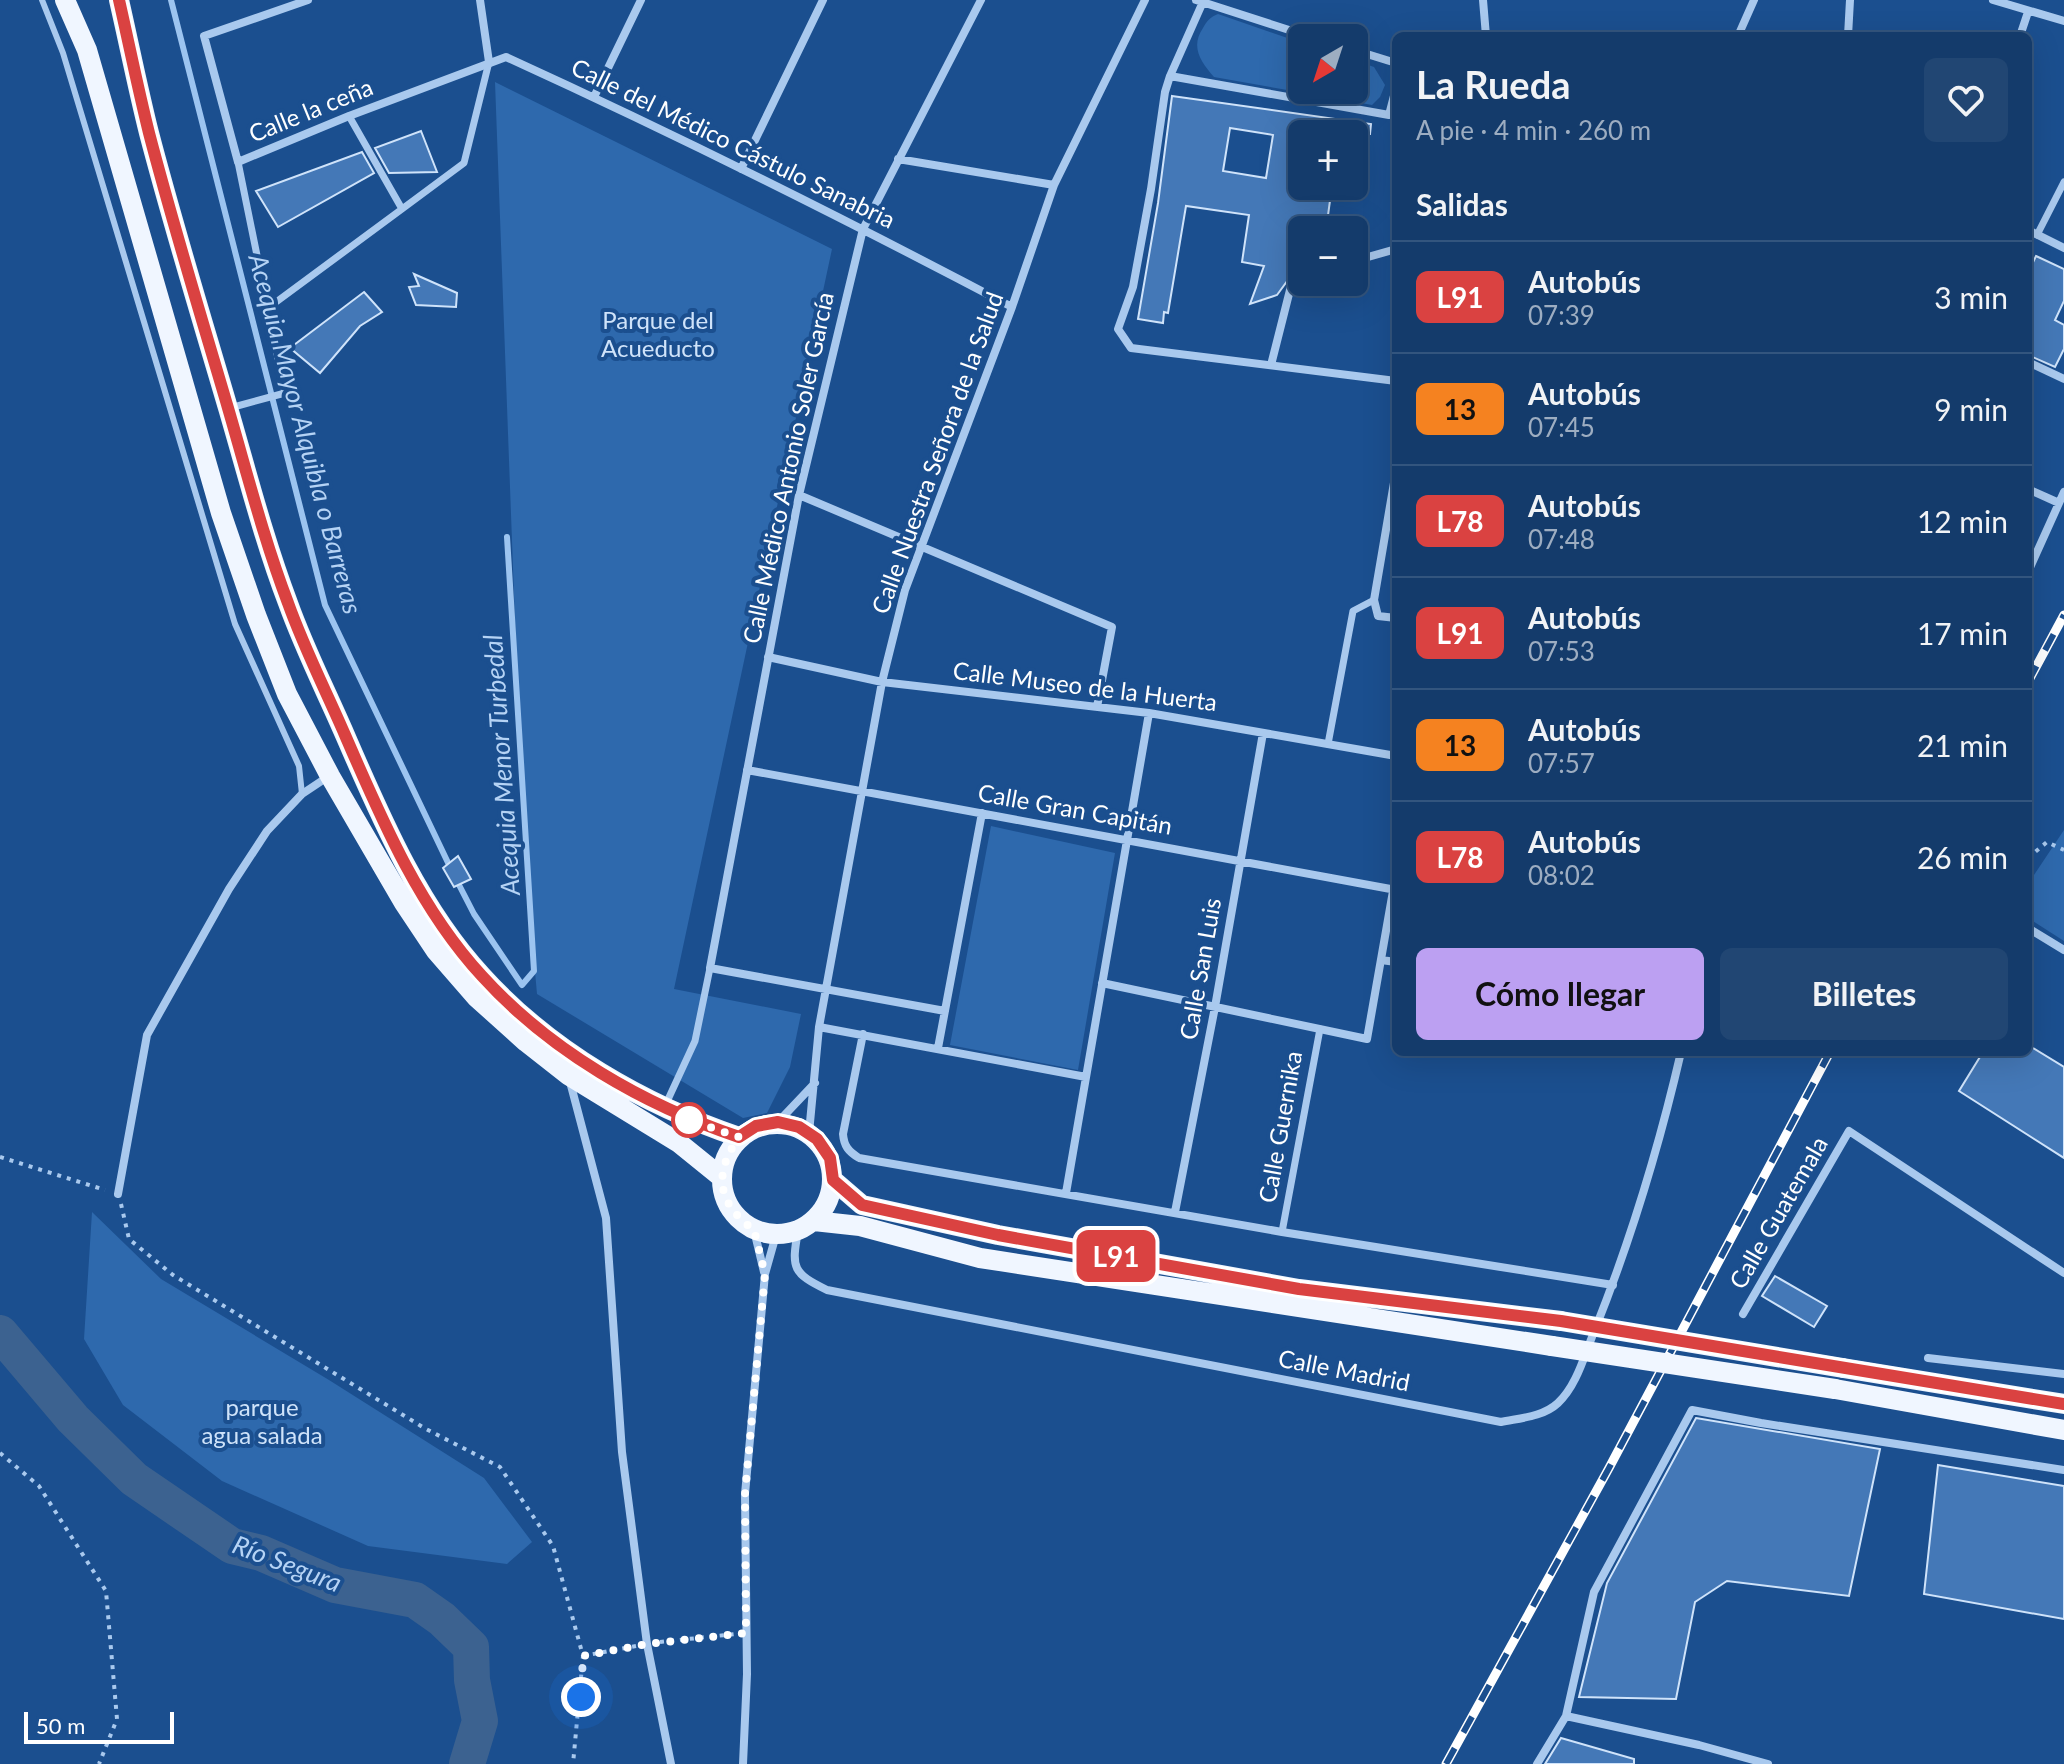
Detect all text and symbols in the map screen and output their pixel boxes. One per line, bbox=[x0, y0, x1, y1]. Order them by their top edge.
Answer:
north arrow bbox=[1288, 24, 1368, 104]
map controls bbox=[1288, 24, 1368, 296]
street label: Calle del Médico Cástulo Sanabria bbox=[567, 51, 900, 234]
button: heart bbox=[1924, 58, 2008, 142]
text: La Rueda bbox=[1416, 61, 1571, 107]
street label: Calle la ceña bbox=[244, 72, 377, 148]
text: A pie · 4 min · 260 m bbox=[1416, 114, 1651, 146]
button: + bbox=[1288, 120, 1368, 200]
text: Salidas bbox=[1416, 186, 1508, 222]
button: − bbox=[1288, 216, 1368, 296]
water label: Acequia Mayor Alquibla o Barreras bbox=[242, 249, 369, 617]
text: Autobús bbox=[1528, 263, 1641, 299]
text: 3 min bbox=[1934, 279, 2008, 315]
text: L91 bbox=[1436, 280, 1484, 314]
street label: Calle Nuestra Señora de la Salud bbox=[865, 288, 1008, 617]
street label: Calle Médico Antonio Soler García bbox=[736, 289, 839, 646]
text: 07:39 bbox=[1528, 299, 1595, 331]
park label: Parque del Acueducto bbox=[601, 305, 715, 362]
text: Autobús bbox=[1528, 375, 1641, 411]
text: 9 min bbox=[1934, 391, 2008, 427]
text: 13 bbox=[1444, 392, 1476, 426]
text: 07:45 bbox=[1528, 411, 1595, 443]
text: Autobús bbox=[1528, 487, 1641, 523]
text: 12 min bbox=[1917, 503, 2008, 539]
text: L78 bbox=[1436, 504, 1484, 538]
text: 07:48 bbox=[1528, 523, 1595, 555]
text: Autobús bbox=[1528, 599, 1641, 635]
text: 17 min bbox=[1917, 615, 2008, 651]
text: L91 bbox=[1436, 616, 1484, 650]
water label: Acequia Menor Turbedal bbox=[476, 633, 526, 898]
text: 07:53 bbox=[1528, 635, 1595, 667]
street label: Calle Museo de la Huerta bbox=[952, 655, 1219, 716]
text: Autobús bbox=[1528, 711, 1641, 747]
text: 21 min bbox=[1917, 727, 2008, 763]
text: 13 bbox=[1444, 728, 1476, 762]
text: 07:57 bbox=[1528, 747, 1595, 779]
street label: Calle Gran Capitán bbox=[976, 777, 1175, 840]
text: Autobús bbox=[1528, 823, 1641, 859]
text: 26 min bbox=[1917, 839, 2008, 875]
text: L78 bbox=[1436, 840, 1484, 874]
text: 08:02 bbox=[1528, 859, 1595, 891]
street label: Calle San Luis bbox=[1173, 896, 1226, 1042]
button: Cómo llegar bbox=[1416, 948, 1704, 1040]
button: Billetes bbox=[1720, 948, 2008, 1040]
street label: Calle Guernika bbox=[1252, 1049, 1307, 1205]
unlabelled marker bbox=[672, 1103, 706, 1137]
street label: Calle Guatemala bbox=[1722, 1131, 1833, 1294]
line badge: L91 bbox=[1070, 1230, 1162, 1282]
text: L91 bbox=[1092, 1239, 1140, 1273]
street label: Calle Madrid bbox=[1276, 1343, 1412, 1396]
park label: parque agua salada bbox=[201, 1392, 323, 1449]
water label: Río Segura bbox=[228, 1528, 346, 1598]
your location bbox=[561, 1677, 601, 1717]
scale bar bbox=[24, 1708, 174, 1744]
text: 50 m bbox=[36, 1712, 85, 1739]

